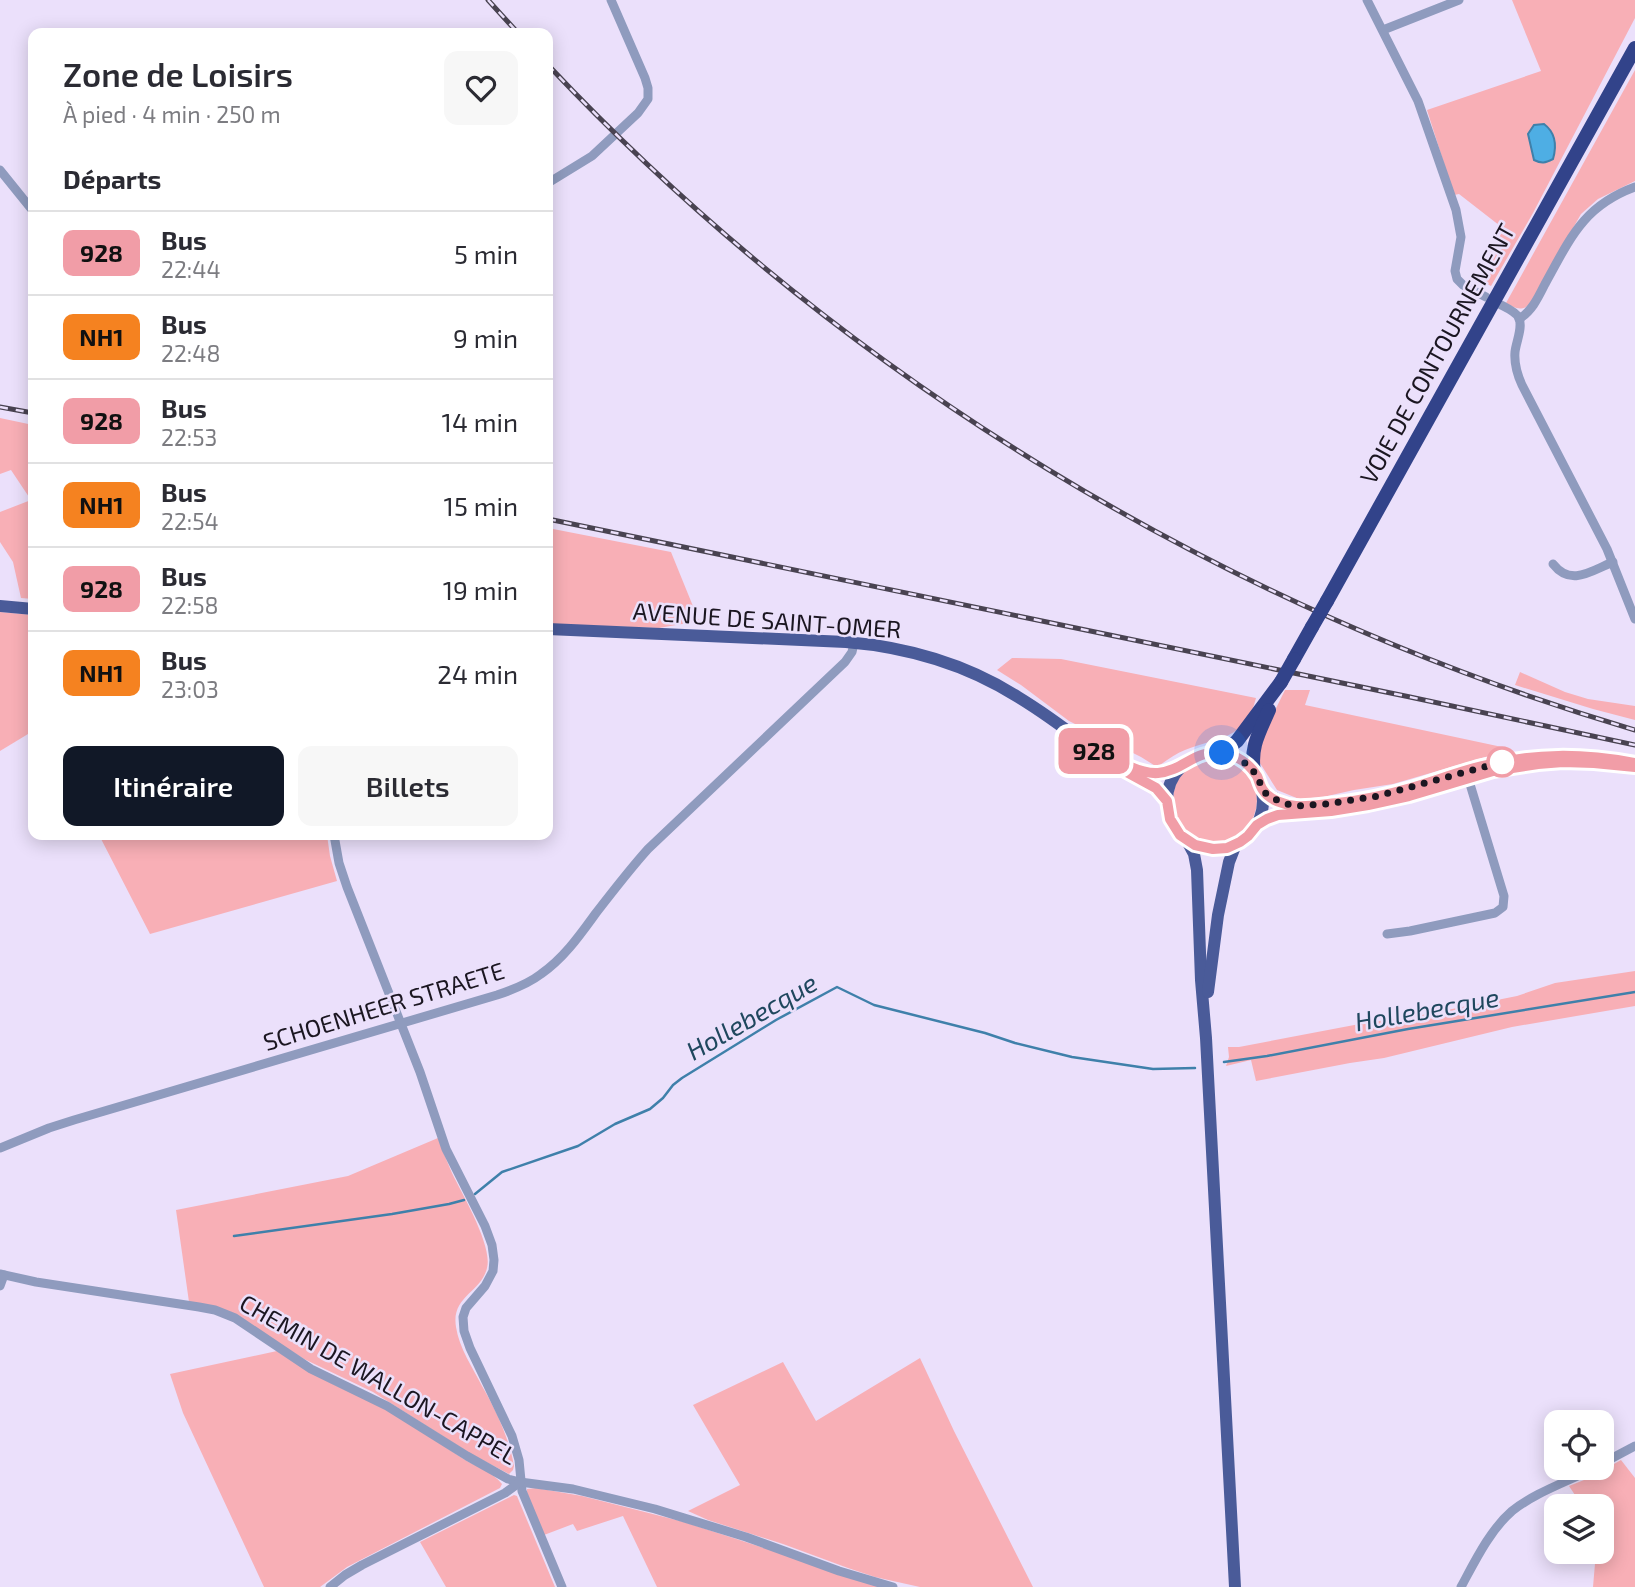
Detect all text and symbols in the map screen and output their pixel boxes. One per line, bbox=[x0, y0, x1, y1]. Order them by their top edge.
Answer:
button: heart bbox=[444, 51, 518, 125]
text: Zone de Loisirs bbox=[63, 54, 293, 94]
text: À pied · 4 min · 250 m bbox=[63, 100, 281, 128]
text: Départs bbox=[63, 163, 161, 194]
street label: VOIE DE CONTOURNEMENT bbox=[1353, 218, 1520, 488]
text: Bus bbox=[161, 224, 207, 255]
text: 928 bbox=[80, 238, 123, 267]
text: 5 min bbox=[454, 238, 518, 269]
text: 22:44 bbox=[161, 255, 221, 283]
text: Bus bbox=[161, 308, 207, 339]
text: NH1 bbox=[79, 322, 124, 351]
text: 9 min bbox=[453, 322, 518, 353]
text: 22:48 bbox=[161, 339, 220, 367]
text: Bus bbox=[161, 392, 207, 423]
text: 928 bbox=[80, 406, 123, 435]
text: 14 min bbox=[442, 406, 518, 437]
text: 22:53 bbox=[161, 423, 217, 451]
text: Bus bbox=[161, 476, 207, 507]
text: NH1 bbox=[79, 490, 124, 519]
text: 15 min bbox=[444, 490, 518, 521]
text: 22:54 bbox=[161, 507, 219, 535]
text: Bus bbox=[161, 560, 207, 591]
text: 928 bbox=[80, 574, 123, 603]
text: 19 min bbox=[443, 574, 518, 605]
text: 22:58 bbox=[161, 591, 219, 619]
street label: AVENUE DE SAINT-OMER bbox=[632, 596, 902, 643]
text: Bus bbox=[161, 644, 207, 675]
text: NH1 bbox=[79, 658, 124, 687]
text: 24 min bbox=[437, 658, 518, 689]
text: 23:03 bbox=[161, 675, 219, 703]
line badge: 928 bbox=[1054, 728, 1134, 774]
your location bbox=[1204, 735, 1239, 770]
text: 928 bbox=[1072, 736, 1116, 765]
button: Itinéraire bbox=[63, 746, 284, 826]
button: Billets bbox=[298, 746, 518, 826]
unlabelled marker bbox=[1487, 747, 1517, 777]
street label: SCHOENHEER STRAETE bbox=[259, 955, 508, 1056]
water label: Hollebecque bbox=[680, 966, 822, 1066]
water label: Hollebecque bbox=[1352, 981, 1501, 1036]
street label: CHEMIN DE WALLON-CAPPEL bbox=[235, 1287, 522, 1470]
map controls bbox=[1544, 1410, 1614, 1564]
button: locate bbox=[1544, 1410, 1614, 1480]
button: layers bbox=[1544, 1494, 1614, 1564]

